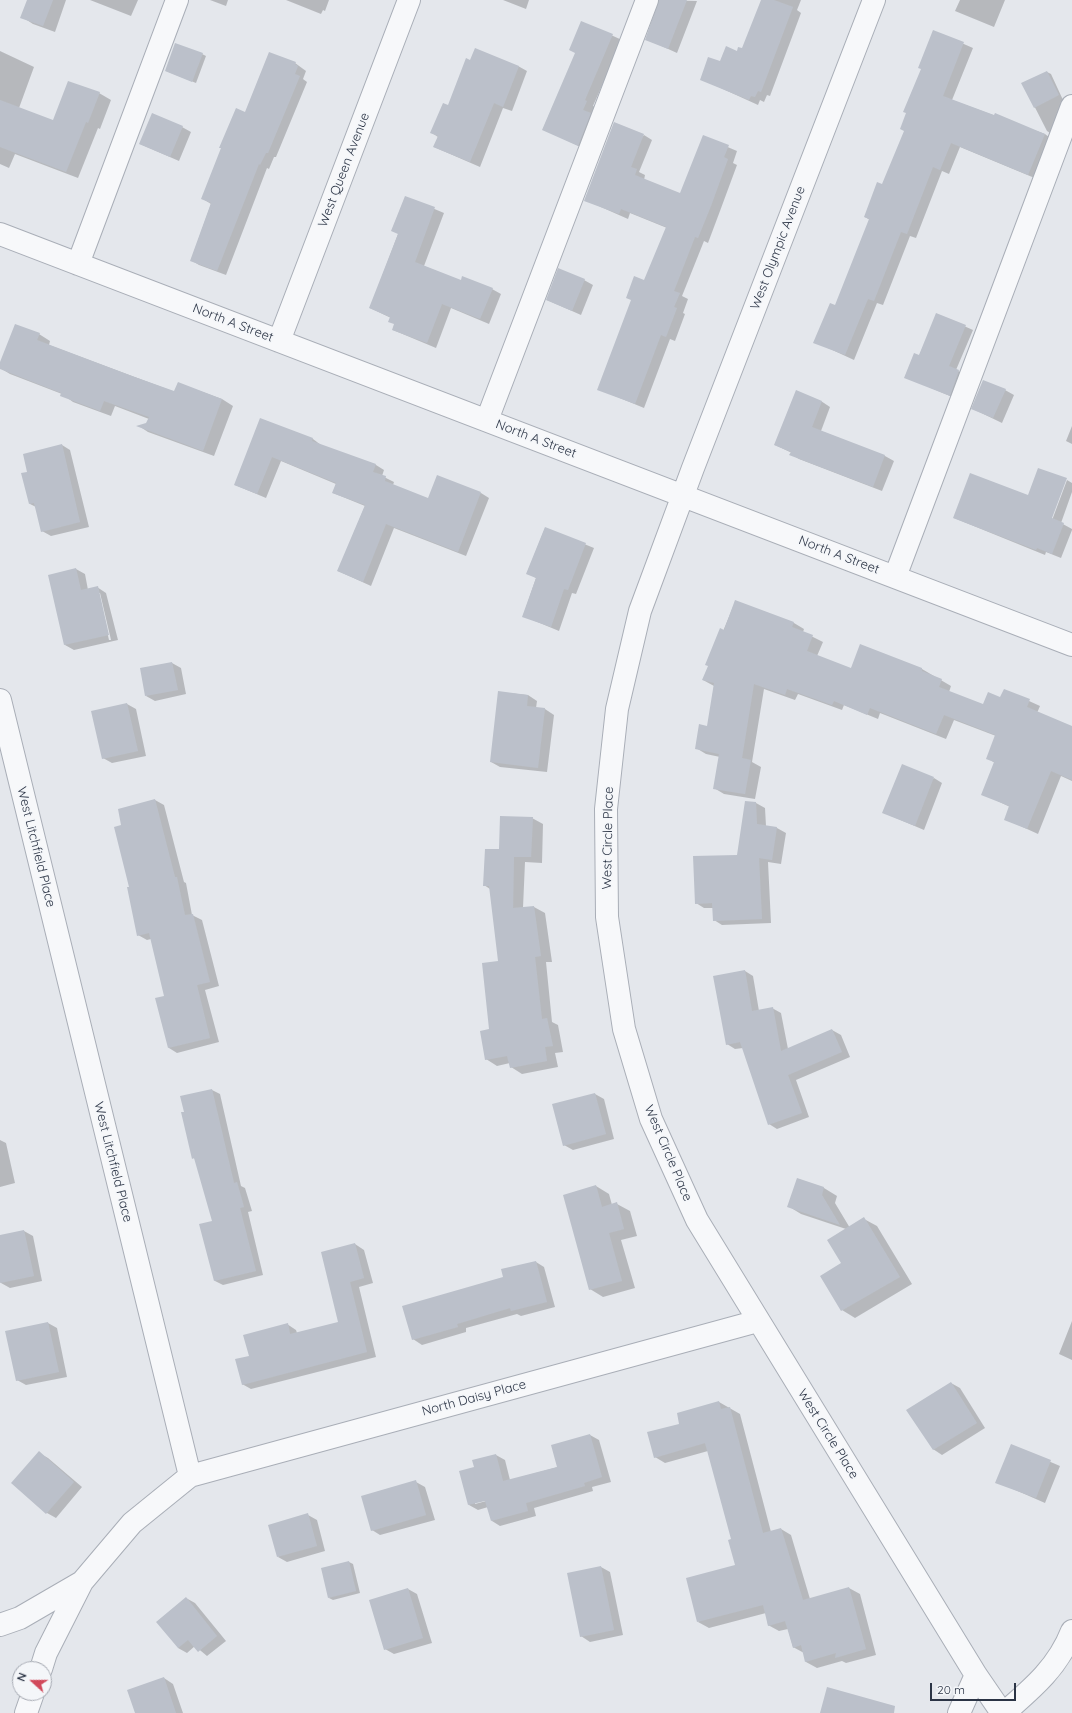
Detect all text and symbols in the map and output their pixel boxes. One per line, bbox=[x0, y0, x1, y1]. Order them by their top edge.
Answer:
street label: West Queen Avenue bbox=[315, 111, 373, 229]
street label: West Olympic Avenue bbox=[747, 184, 809, 312]
street label: North A Street bbox=[190, 300, 276, 346]
street label: North A Street bbox=[493, 416, 579, 462]
street label: North A Street bbox=[796, 532, 882, 578]
street label: West Litchfield Place bbox=[13, 785, 59, 909]
street label: West Circle Place bbox=[599, 786, 617, 890]
street label: West Litchfield Place bbox=[90, 1100, 136, 1224]
street label: West Circle Place bbox=[641, 1103, 695, 1203]
street label: North Daisy Place bbox=[420, 1377, 528, 1419]
street label: West Circle Place bbox=[794, 1386, 862, 1482]
north arrow bbox=[12, 1661, 52, 1701]
text: N bbox=[14, 1671, 30, 1683]
scale bar bbox=[932, 1675, 1018, 1701]
text: 20 m bbox=[937, 1682, 965, 1697]

